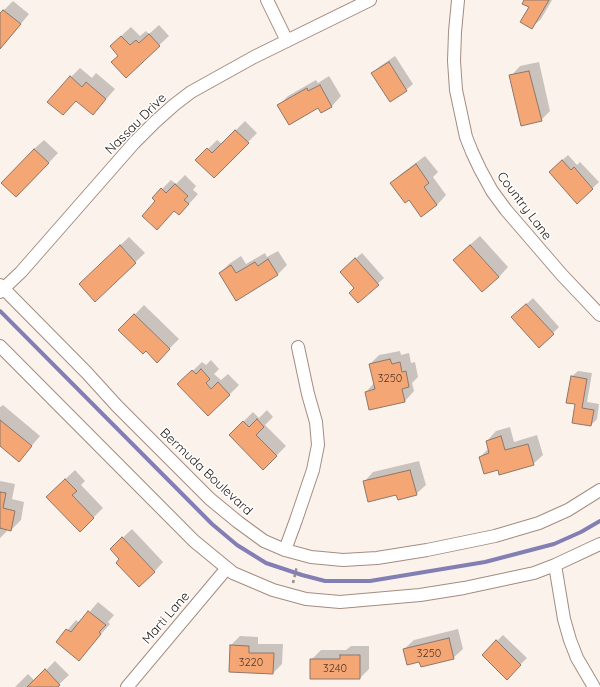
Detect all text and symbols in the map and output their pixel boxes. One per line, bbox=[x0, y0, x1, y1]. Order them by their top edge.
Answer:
street label: Nassau Drive bbox=[102, 90, 170, 158]
street label: Country Lane bbox=[493, 169, 555, 243]
house number: 3250 bbox=[378, 372, 402, 386]
street label: Bermuda Boulevard bbox=[157, 425, 255, 519]
street label: Marti Lane bbox=[139, 589, 193, 647]
house number: 3250 bbox=[417, 647, 441, 661]
house number: 3220 bbox=[239, 656, 263, 670]
house number: 3240 bbox=[323, 662, 347, 676]

